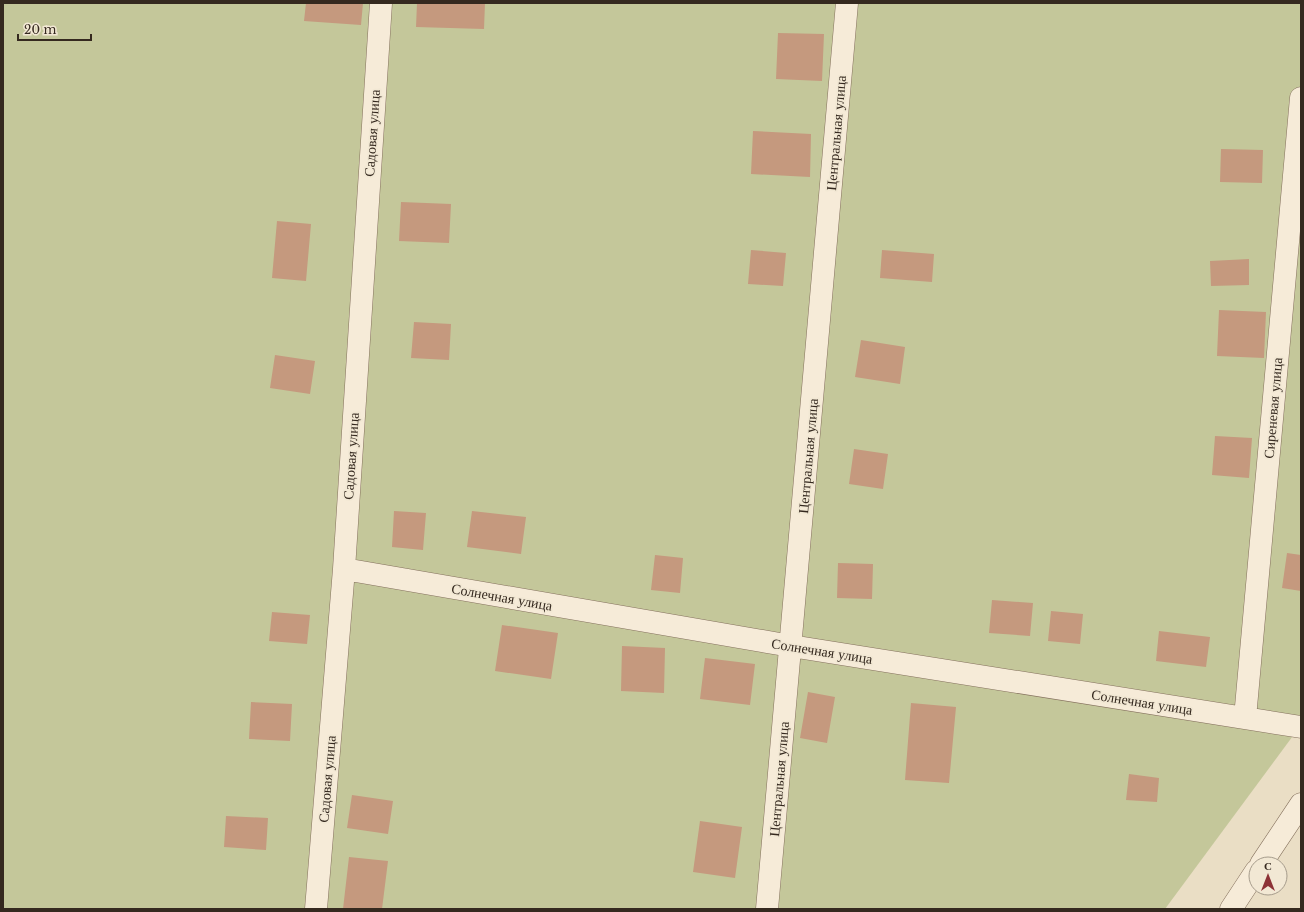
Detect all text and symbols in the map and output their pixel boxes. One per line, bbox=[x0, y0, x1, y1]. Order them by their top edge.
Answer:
scale bar bbox=[18, 16, 91, 42]
text: 20 m bbox=[24, 22, 56, 37]
street label: Центральная улица bbox=[822, 74, 850, 191]
street label: Садовая улица bbox=[360, 88, 384, 177]
street label: Сиреневая улица bbox=[1260, 356, 1286, 459]
street label: Центральная улица bbox=[794, 397, 822, 514]
street label: Садовая улица bbox=[339, 411, 363, 500]
street label: Солнечная улица bbox=[450, 579, 555, 615]
street label: Солнечная улица bbox=[770, 634, 875, 668]
street label: Солнечная улица bbox=[1090, 685, 1195, 719]
street label: Центральная улица bbox=[765, 720, 793, 837]
street label: Садовая улица bbox=[314, 734, 340, 823]
north arrow bbox=[1248, 856, 1288, 896]
text: С bbox=[1264, 859, 1272, 873]

